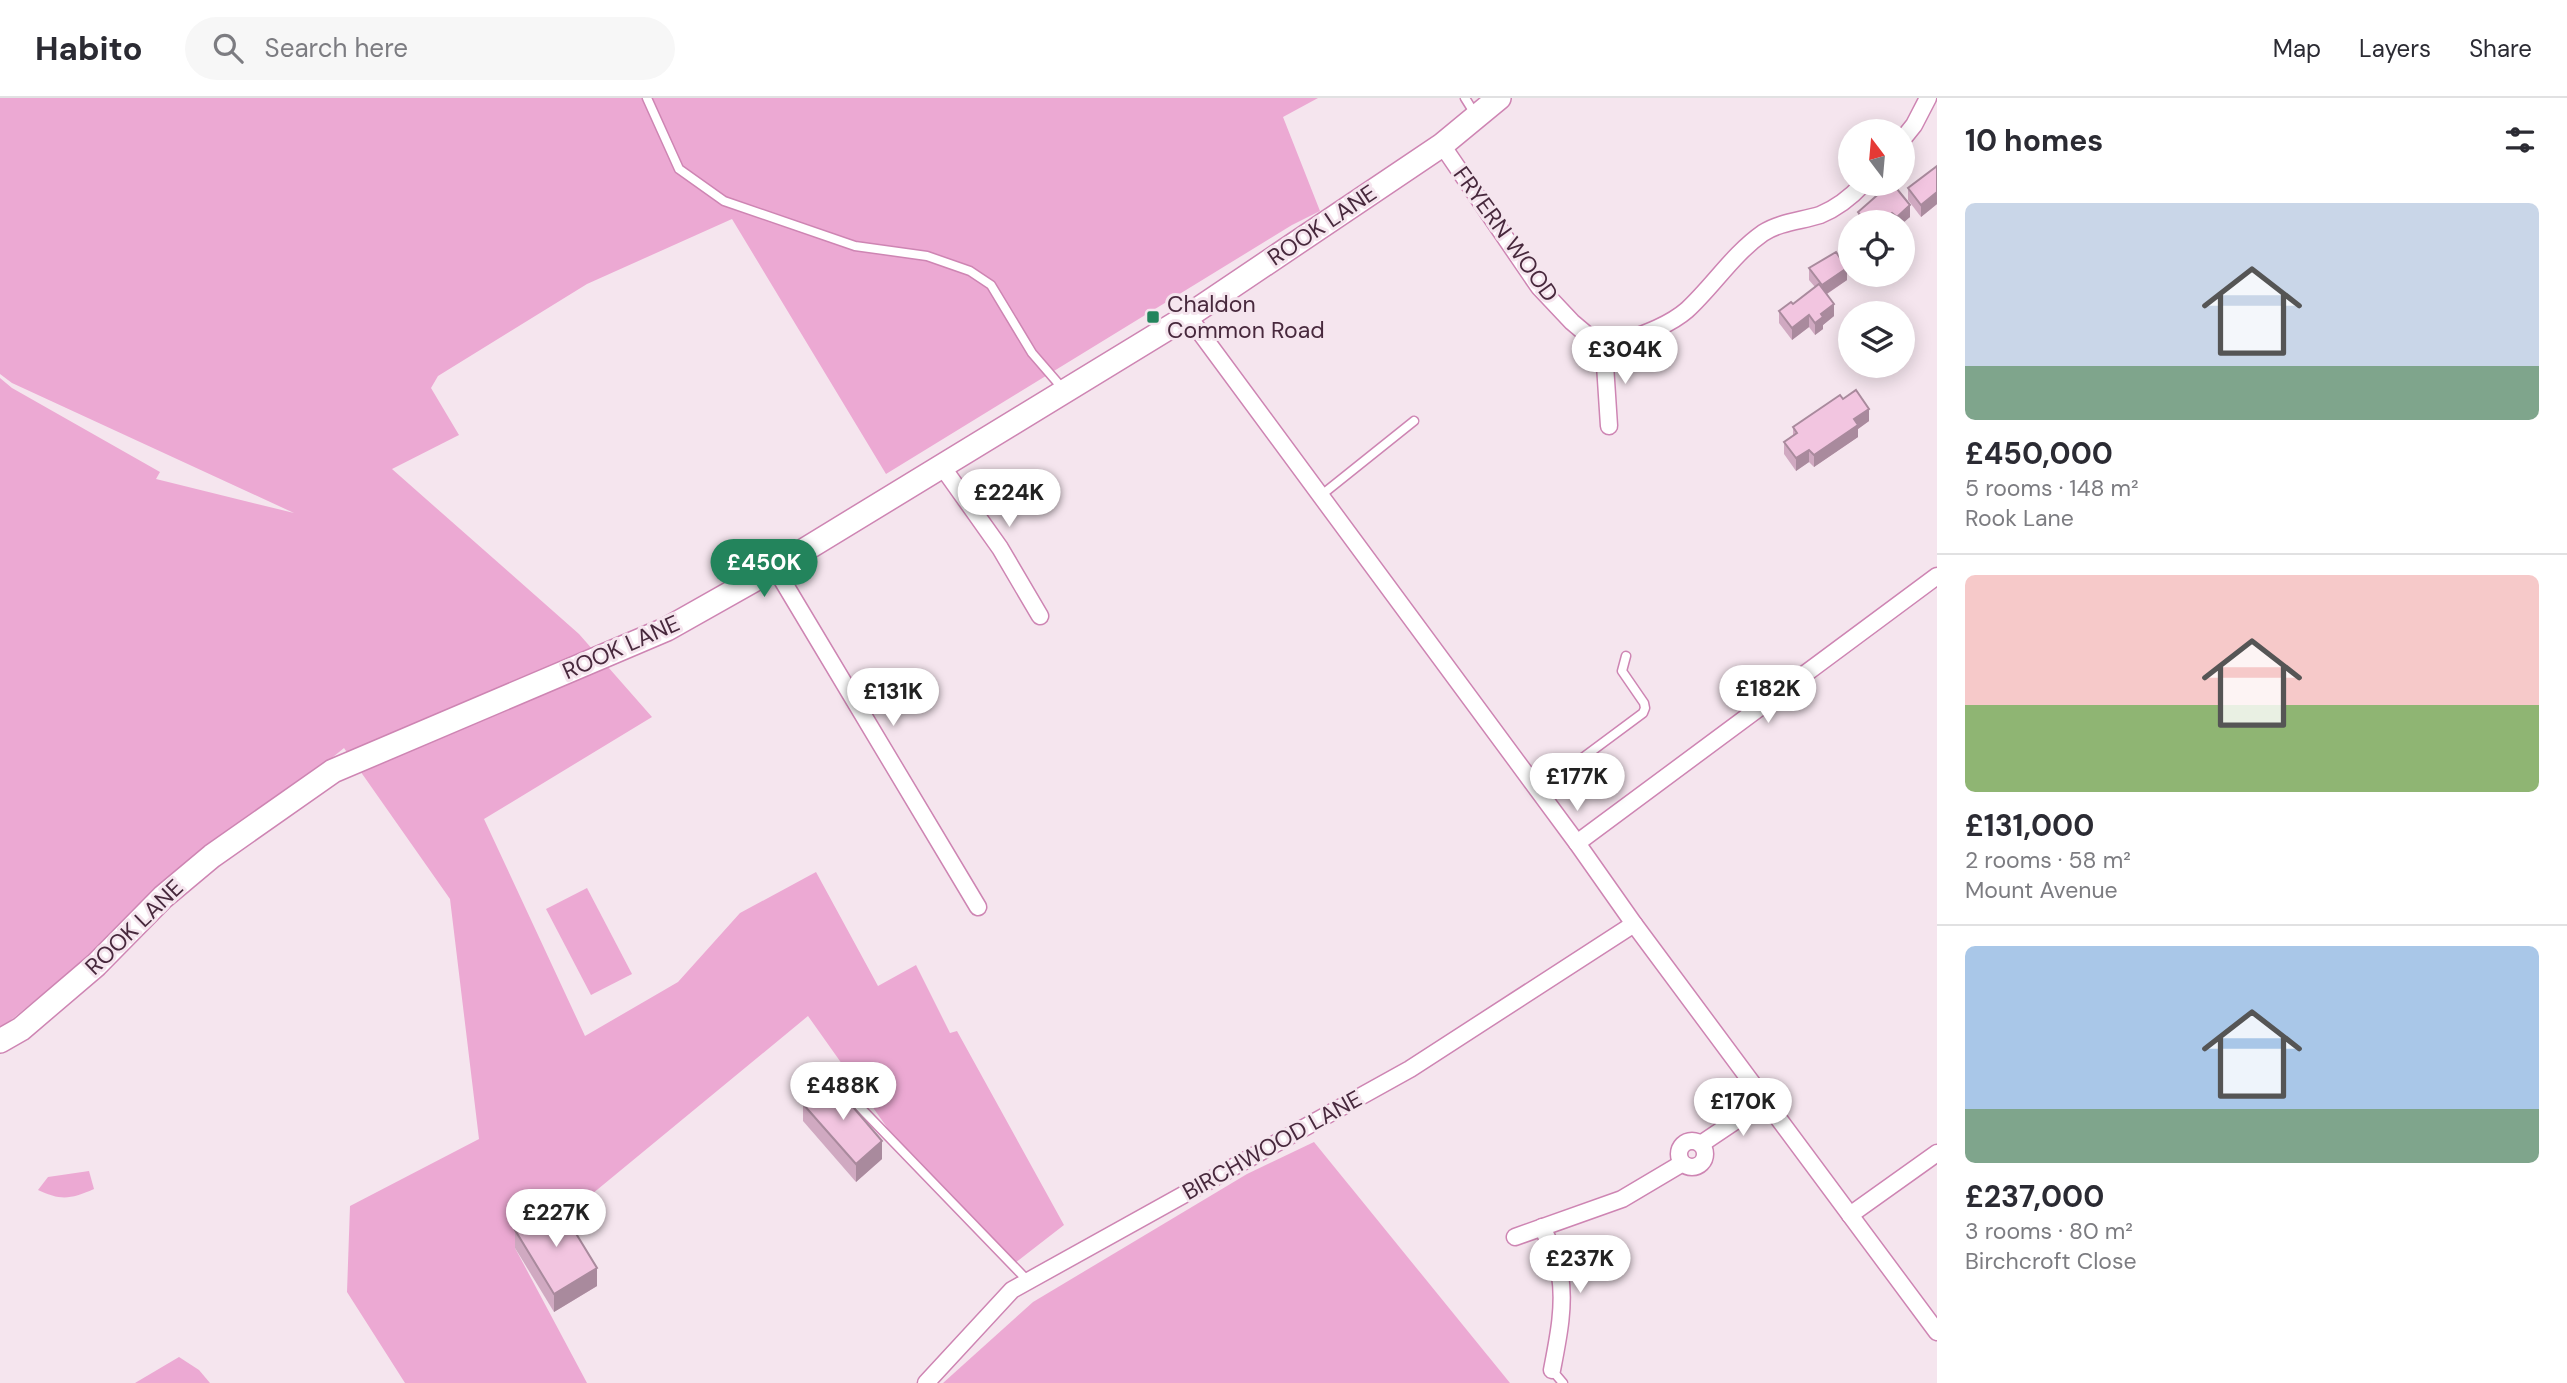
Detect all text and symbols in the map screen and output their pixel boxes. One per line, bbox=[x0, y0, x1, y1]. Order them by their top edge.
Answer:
search box bbox=[185, 17, 675, 80]
text: Habito bbox=[35, 27, 143, 70]
icon: search bbox=[209, 29, 247, 67]
text: Search here bbox=[265, 31, 408, 65]
text: Map bbox=[2273, 33, 2321, 64]
text: Layers bbox=[2359, 33, 2431, 64]
text: Share bbox=[2469, 33, 2532, 64]
north arrow bbox=[1838, 119, 1914, 196]
map controls bbox=[1838, 119, 1915, 378]
text: 10 homes bbox=[1965, 121, 2103, 160]
icon: filters bbox=[2501, 121, 2539, 159]
street label: FRYERN WOOD bbox=[1447, 160, 1565, 308]
street label: ROOK LANE bbox=[1262, 178, 1382, 272]
button: locate bbox=[1838, 210, 1915, 287]
icon: home bbox=[2189, 248, 2315, 374]
place label: Chaldon Common Road bbox=[1167, 289, 1325, 345]
button: layers bbox=[1838, 301, 1915, 378]
marker: Chaldon Common Road bbox=[1145, 309, 1161, 325]
pin: £304K bbox=[1576, 327, 1674, 386]
text: £304K bbox=[1588, 334, 1662, 364]
text: £450,000 bbox=[1965, 434, 2113, 473]
pin: £224K bbox=[960, 470, 1058, 529]
text: 5 rooms · 148 m² bbox=[1965, 473, 2139, 503]
text: £224K bbox=[974, 477, 1044, 507]
text: Rook Lane bbox=[1965, 503, 2074, 533]
pin: £450K bbox=[715, 540, 813, 599]
text: £450K bbox=[727, 547, 801, 577]
street label: ROOK LANE bbox=[558, 608, 684, 686]
icon: home bbox=[2189, 620, 2315, 746]
pin: £182K bbox=[1719, 666, 1817, 725]
pin: £131K bbox=[844, 668, 942, 728]
text: £182K bbox=[1735, 673, 1801, 703]
text: £131K bbox=[863, 676, 923, 706]
pin: £177K bbox=[1528, 754, 1626, 813]
text: £177K bbox=[1546, 761, 1608, 791]
text: £131,000 bbox=[1965, 806, 2094, 845]
text: 2 rooms · 58 m² bbox=[1965, 845, 2131, 875]
street label: ROOK LANE bbox=[79, 873, 189, 981]
text: Mount Avenue bbox=[1965, 875, 2118, 905]
icon: home bbox=[2189, 991, 2315, 1117]
pin: £488K bbox=[794, 1062, 892, 1122]
text: £488K bbox=[806, 1070, 880, 1100]
pin: £170K bbox=[1694, 1079, 1792, 1138]
street label: BIRCHWOOD LANE bbox=[1177, 1083, 1367, 1207]
text: £170K bbox=[1710, 1086, 1776, 1116]
text: £237,000 bbox=[1965, 1177, 2104, 1216]
pin: £227K bbox=[507, 1190, 605, 1249]
text: £227K bbox=[522, 1197, 590, 1227]
text: 3 rooms · 80 m² bbox=[1965, 1216, 2133, 1246]
pin: £237K bbox=[1531, 1236, 1629, 1295]
text: £237K bbox=[1546, 1243, 1614, 1273]
text: Birchcroft Close bbox=[1965, 1246, 2137, 1276]

